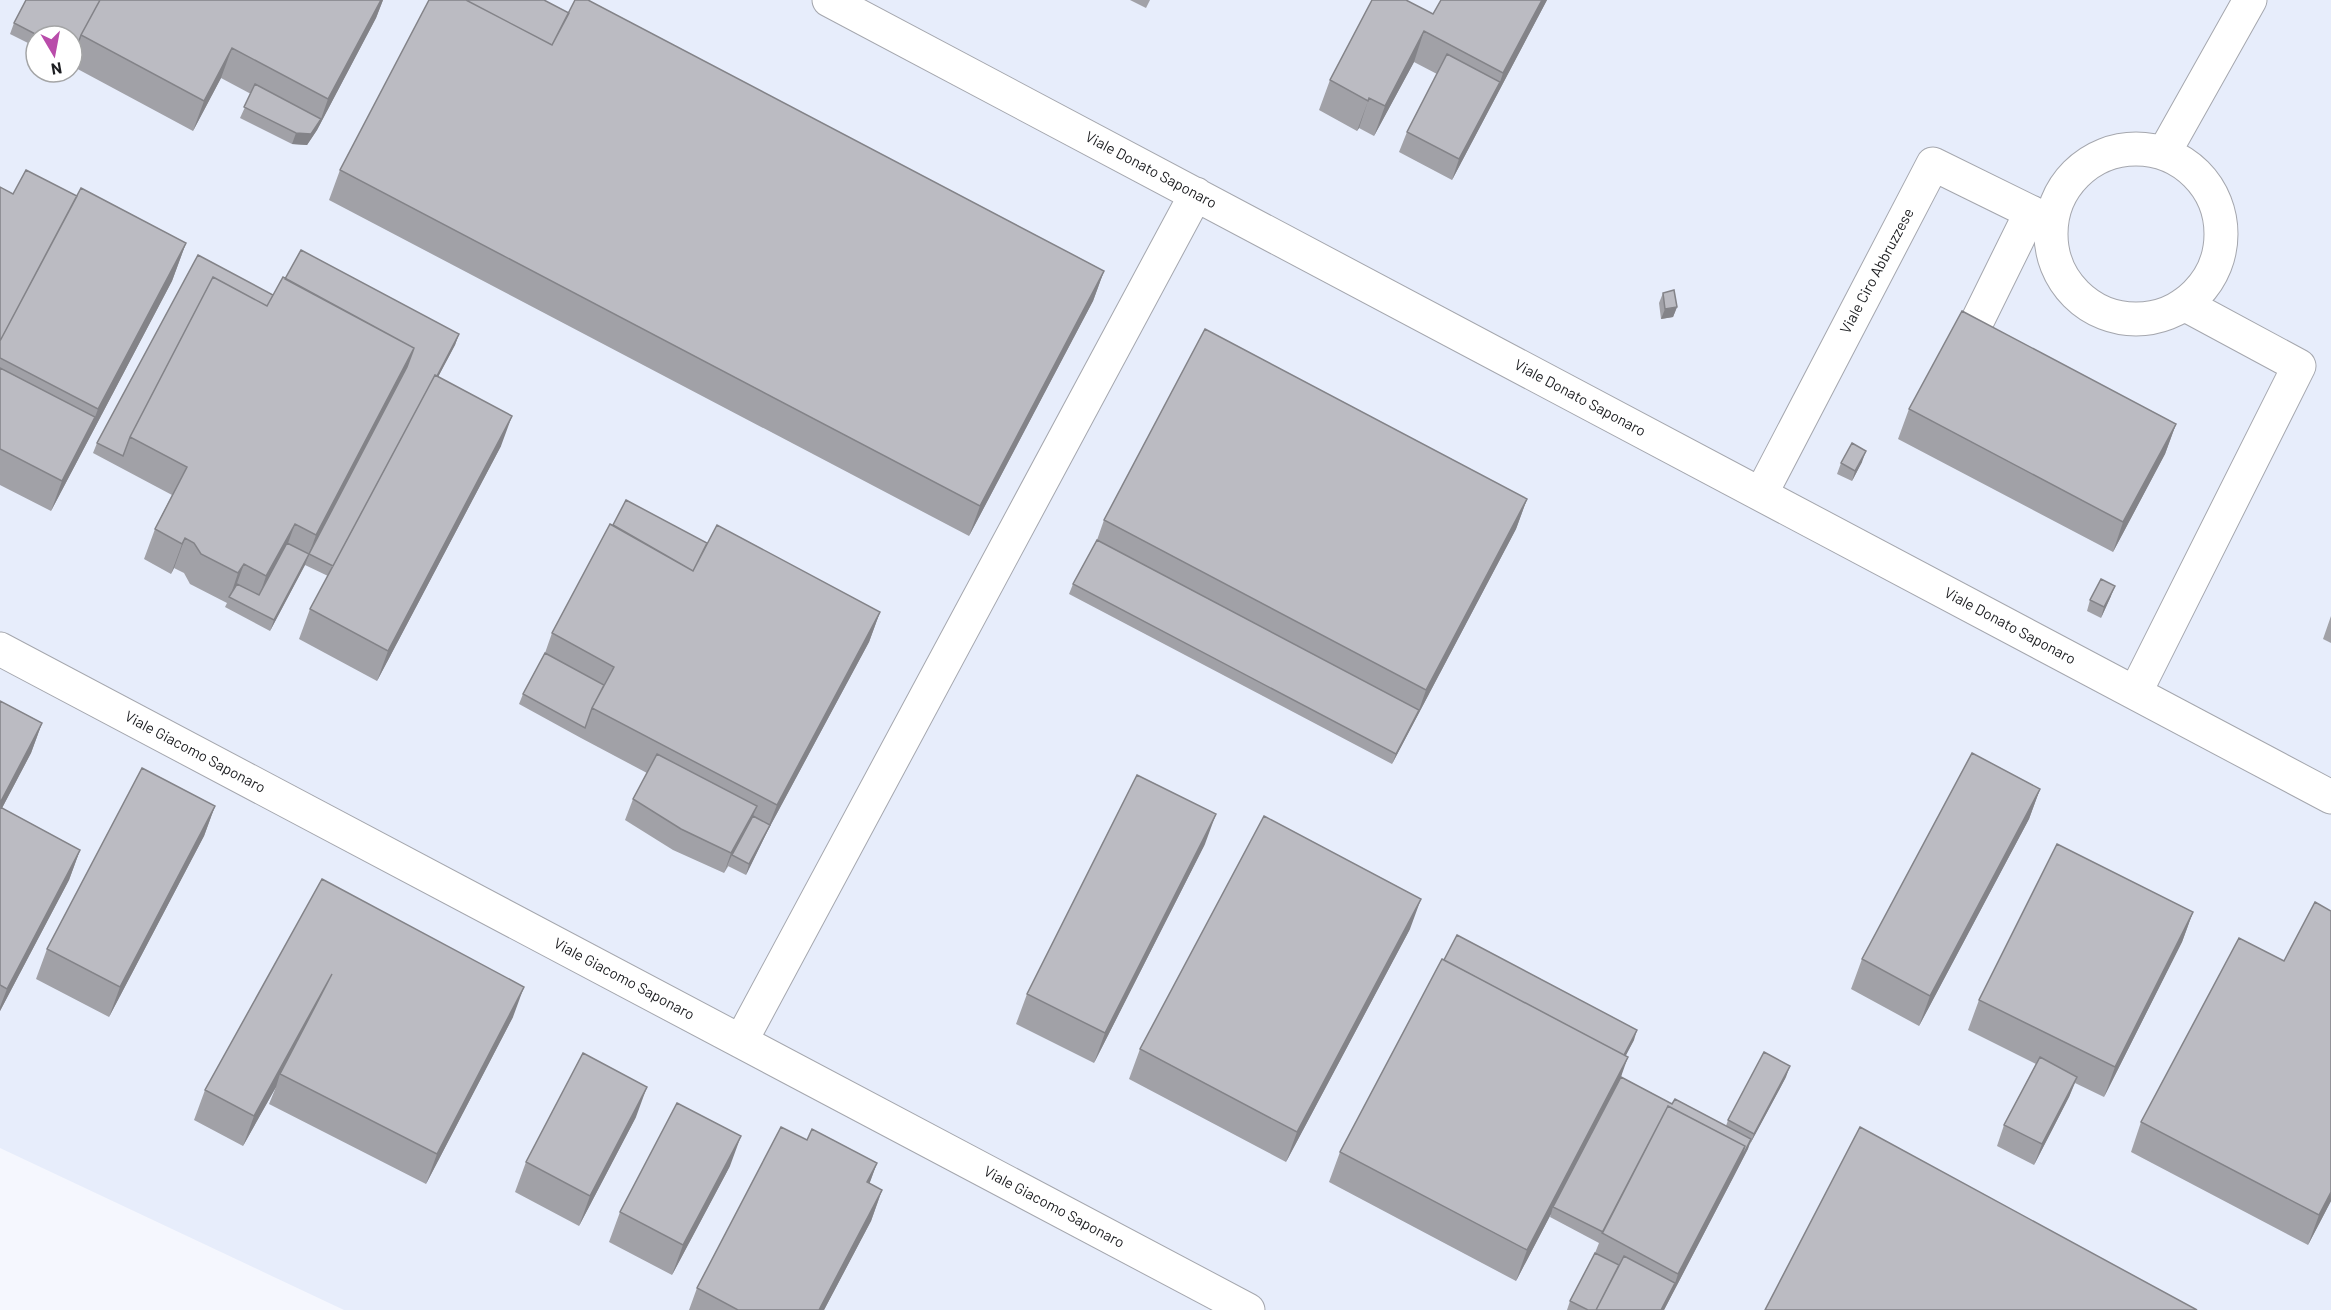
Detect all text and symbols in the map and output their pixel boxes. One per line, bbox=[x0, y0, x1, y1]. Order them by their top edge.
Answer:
north arrow bbox=[24, 24, 84, 84]
text: N bbox=[50, 59, 64, 80]
street label: Viale Donato Saponaro bbox=[1083, 127, 1220, 211]
street label: Viale Ciro Abbruzzese bbox=[1835, 205, 1917, 336]
street label: Viale Donato Saponaro bbox=[1512, 355, 1649, 439]
street label: Viale Donato Saponaro bbox=[1942, 583, 2079, 667]
street label: Viale Giacomo Saponaro bbox=[122, 706, 269, 796]
street label: Viale Giacomo Saponaro bbox=[551, 933, 698, 1023]
street label: Viale Giacomo Saponaro bbox=[981, 1161, 1128, 1251]

